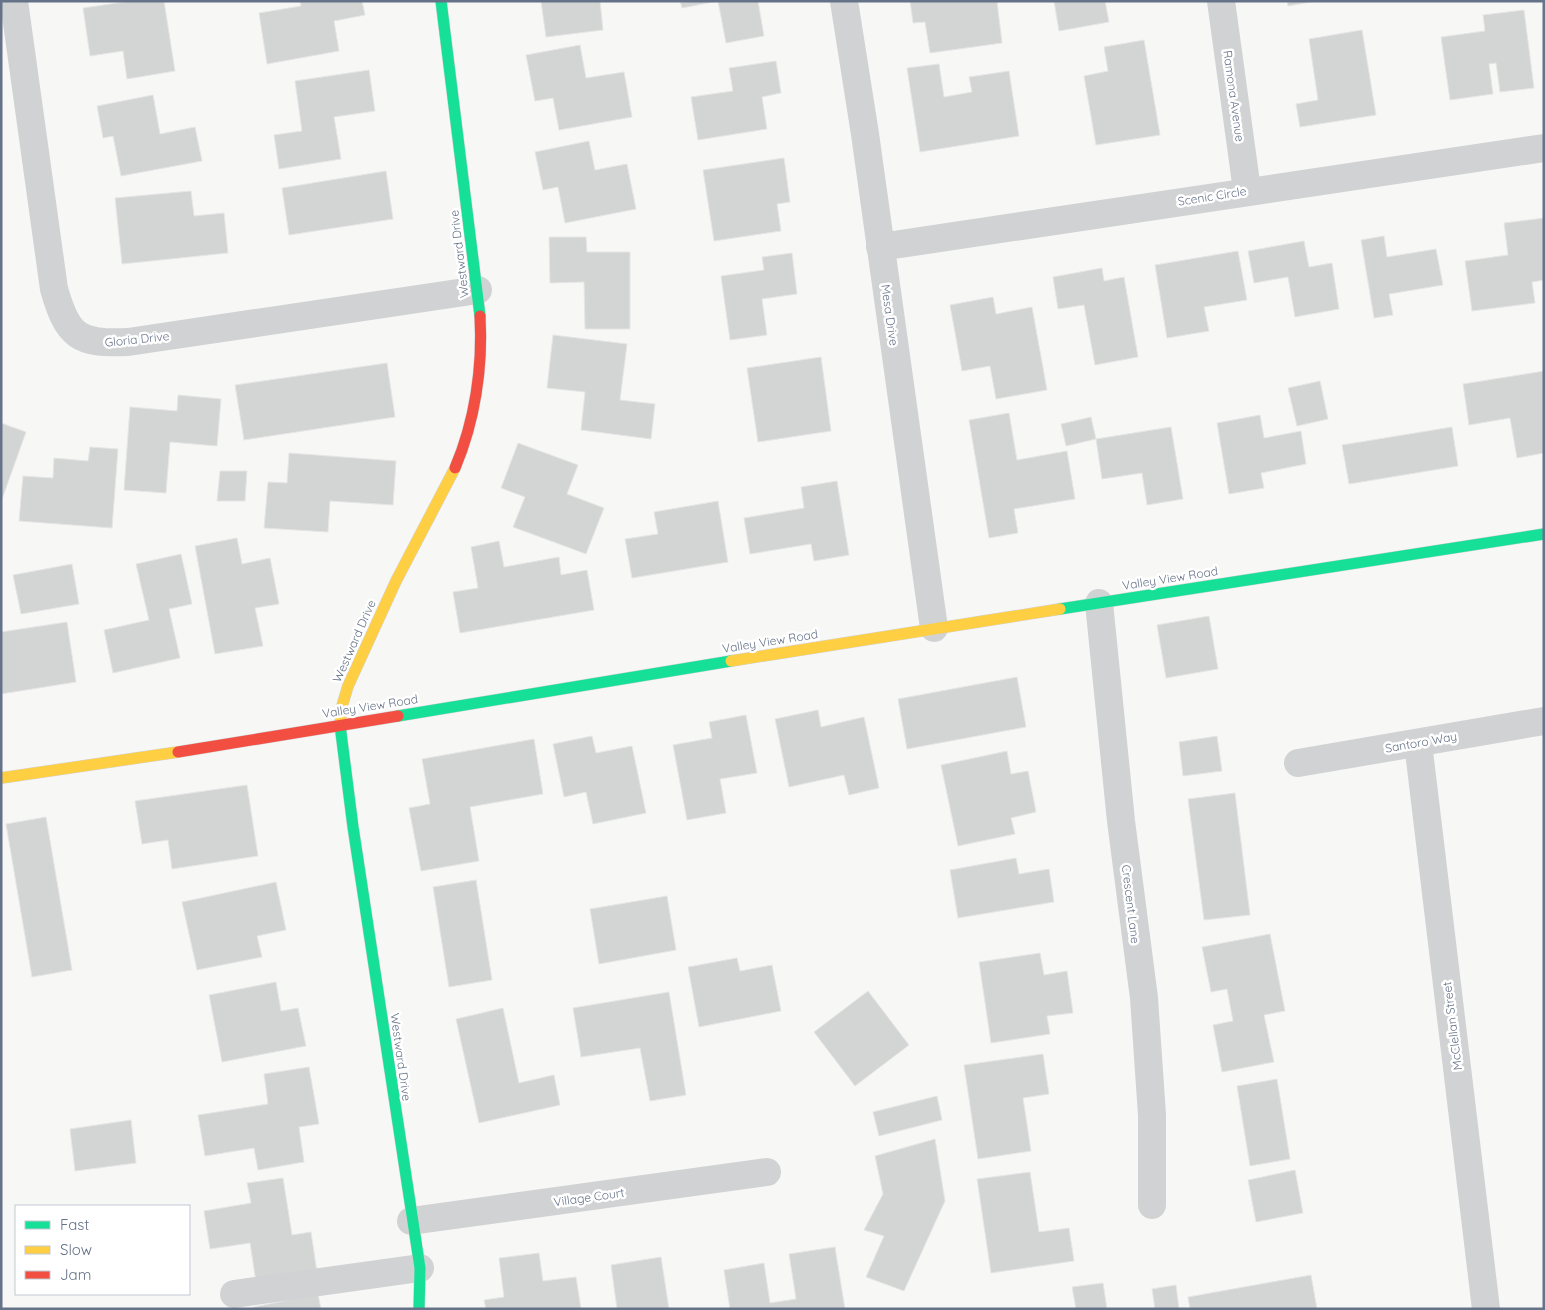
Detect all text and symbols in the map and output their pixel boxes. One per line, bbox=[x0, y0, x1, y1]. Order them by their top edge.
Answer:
street label: Ramona Avenue bbox=[1220, 49, 1248, 143]
street label: Scenic Circle bbox=[1177, 183, 1248, 209]
street label: Westward Drive bbox=[446, 209, 472, 299]
street label: Mesa Drive bbox=[878, 283, 902, 347]
street label: Gloria Drive bbox=[104, 328, 170, 350]
street label: Valley View Road bbox=[1121, 563, 1219, 593]
street label: Westward Drive bbox=[329, 597, 379, 684]
street label: Valley View Road bbox=[721, 626, 819, 656]
street label: Valley View Road bbox=[321, 691, 419, 721]
street label: Santoro Way bbox=[1384, 728, 1458, 756]
street label: Crescent Lane bbox=[1119, 864, 1143, 944]
street label: McClellan Street bbox=[1439, 981, 1465, 1071]
street label: Westward Drive bbox=[387, 1012, 415, 1102]
street label: Village Court bbox=[553, 1185, 625, 1209]
legend bbox=[15, 1205, 190, 1295]
text: Fast bbox=[60, 1215, 89, 1234]
text: Slow bbox=[60, 1240, 92, 1259]
text: Jam bbox=[60, 1265, 91, 1284]

